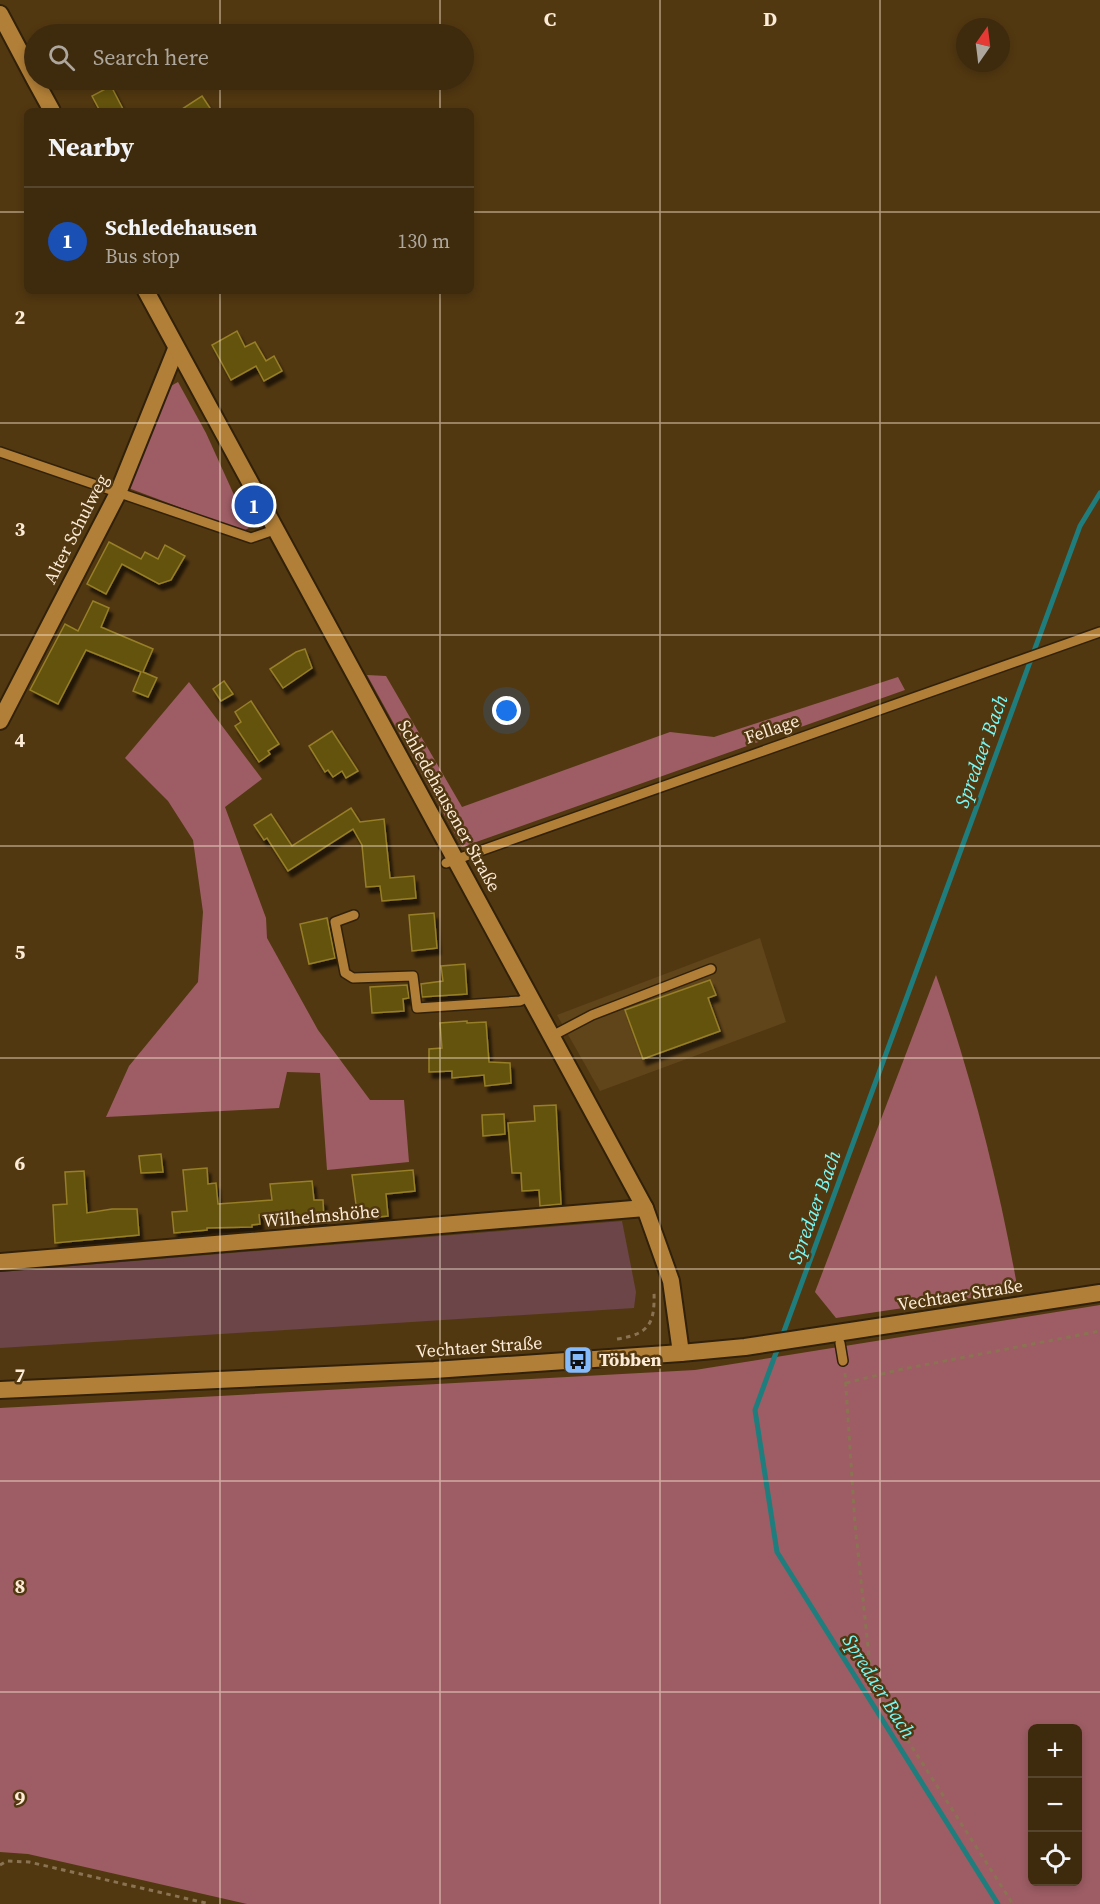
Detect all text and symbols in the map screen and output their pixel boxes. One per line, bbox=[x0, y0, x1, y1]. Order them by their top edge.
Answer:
text: C bbox=[544, 5, 556, 33]
text: D bbox=[763, 5, 777, 33]
north arrow bbox=[956, 18, 1010, 72]
search box bbox=[24, 24, 474, 90]
icon: search bbox=[45, 41, 78, 74]
text: Search here bbox=[93, 42, 209, 72]
text: Nearby bbox=[48, 129, 134, 165]
text: Schledehausen bbox=[105, 212, 257, 242]
text: 1 bbox=[62, 227, 73, 255]
text: 130 m bbox=[397, 227, 450, 255]
text: Bus stop bbox=[105, 242, 180, 270]
text: 2 bbox=[15, 303, 26, 331]
street label: Alter Schulweg bbox=[37, 470, 114, 588]
pin: 1 bbox=[234, 482, 274, 528]
text: 3 bbox=[15, 515, 26, 543]
water label: Spredaer Bach bbox=[948, 690, 1014, 811]
your location bbox=[492, 696, 521, 725]
street label: Fellage bbox=[741, 708, 803, 750]
street label: Schledehausener Straße bbox=[392, 715, 507, 896]
text: 4 bbox=[15, 726, 26, 754]
text: 5 bbox=[15, 938, 26, 966]
water label: Spredaer Bach bbox=[781, 1146, 847, 1267]
text: 6 bbox=[15, 1149, 26, 1177]
street label: Wilhelmshöhe bbox=[261, 1198, 380, 1233]
street label: Vechtaer Straße bbox=[895, 1272, 1024, 1317]
street label: Vechtaer Straße bbox=[415, 1330, 543, 1363]
bus stop icon: Többen bbox=[562, 1344, 594, 1376]
place label: Többen bbox=[599, 1347, 662, 1372]
text: 7 bbox=[15, 1361, 26, 1389]
text: 8 bbox=[15, 1572, 25, 1600]
water label: Spredaer Bach bbox=[836, 1628, 922, 1744]
map controls bbox=[1028, 1724, 1082, 1886]
button: + bbox=[1028, 1724, 1082, 1778]
button: − bbox=[1028, 1778, 1082, 1832]
text: 9 bbox=[15, 1784, 26, 1812]
button: locate bbox=[1028, 1832, 1082, 1886]

